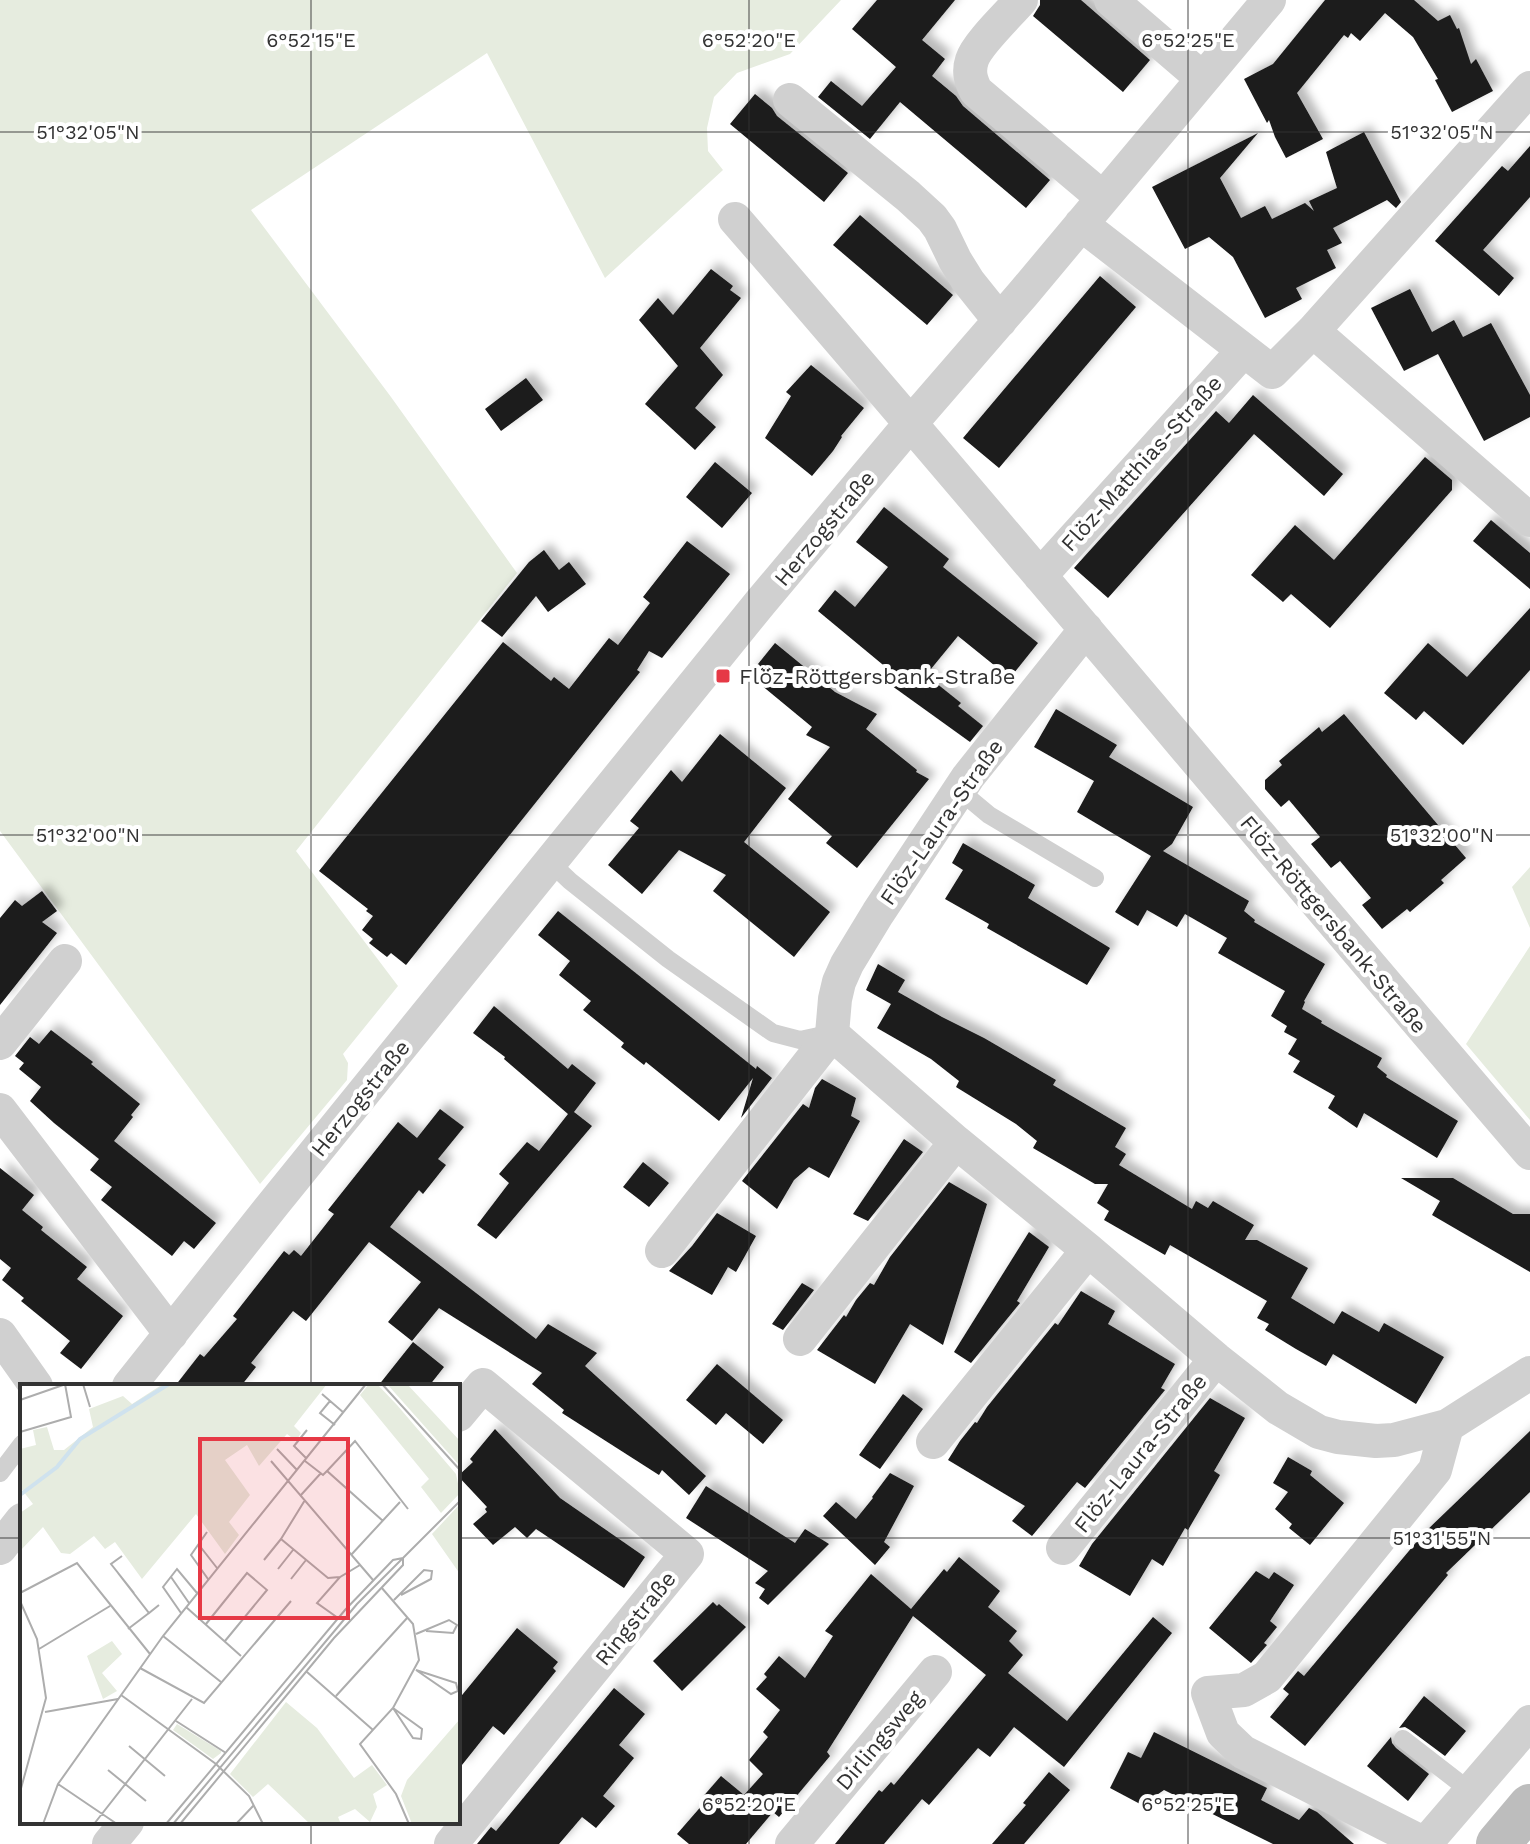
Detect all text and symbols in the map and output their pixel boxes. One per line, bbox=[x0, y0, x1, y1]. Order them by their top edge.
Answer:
text: 6°52'15"E bbox=[266, 28, 356, 52]
text: 6°52'20"E bbox=[702, 28, 796, 52]
text: 6°52'25"E bbox=[1141, 28, 1235, 52]
text: 51°32'05"N bbox=[36, 120, 140, 144]
text: 51°32'05"N bbox=[1390, 120, 1494, 144]
street label: Flöz-Matthias-Straße bbox=[1056, 370, 1227, 556]
street label: Herzogstraße bbox=[769, 466, 880, 591]
place label: Flöz-Röttgersbank-Straße bbox=[739, 664, 1016, 689]
marker: Flöz-Röttgersbank-Straße bbox=[714, 667, 732, 685]
street label: Flöz-Laura-Straße bbox=[875, 735, 1008, 910]
street label: Flöz-Röttgersbank-Straße bbox=[1235, 810, 1432, 1038]
text: 51°32'00"N bbox=[36, 823, 140, 847]
text: 51°32'00"N bbox=[1390, 823, 1494, 847]
street label: Herzogstraße bbox=[306, 1035, 415, 1161]
street label: Flöz-Laura-Straße bbox=[1069, 1369, 1212, 1538]
inset map bbox=[20, 1384, 460, 1824]
text: 51°31'55"N bbox=[1393, 1526, 1491, 1550]
street label: Ringstraße bbox=[590, 1566, 681, 1670]
street label: Dirlingsweg bbox=[831, 1685, 928, 1795]
text: 6°52'20"E bbox=[702, 1792, 796, 1816]
text: 6°52'25"E bbox=[1141, 1792, 1235, 1816]

